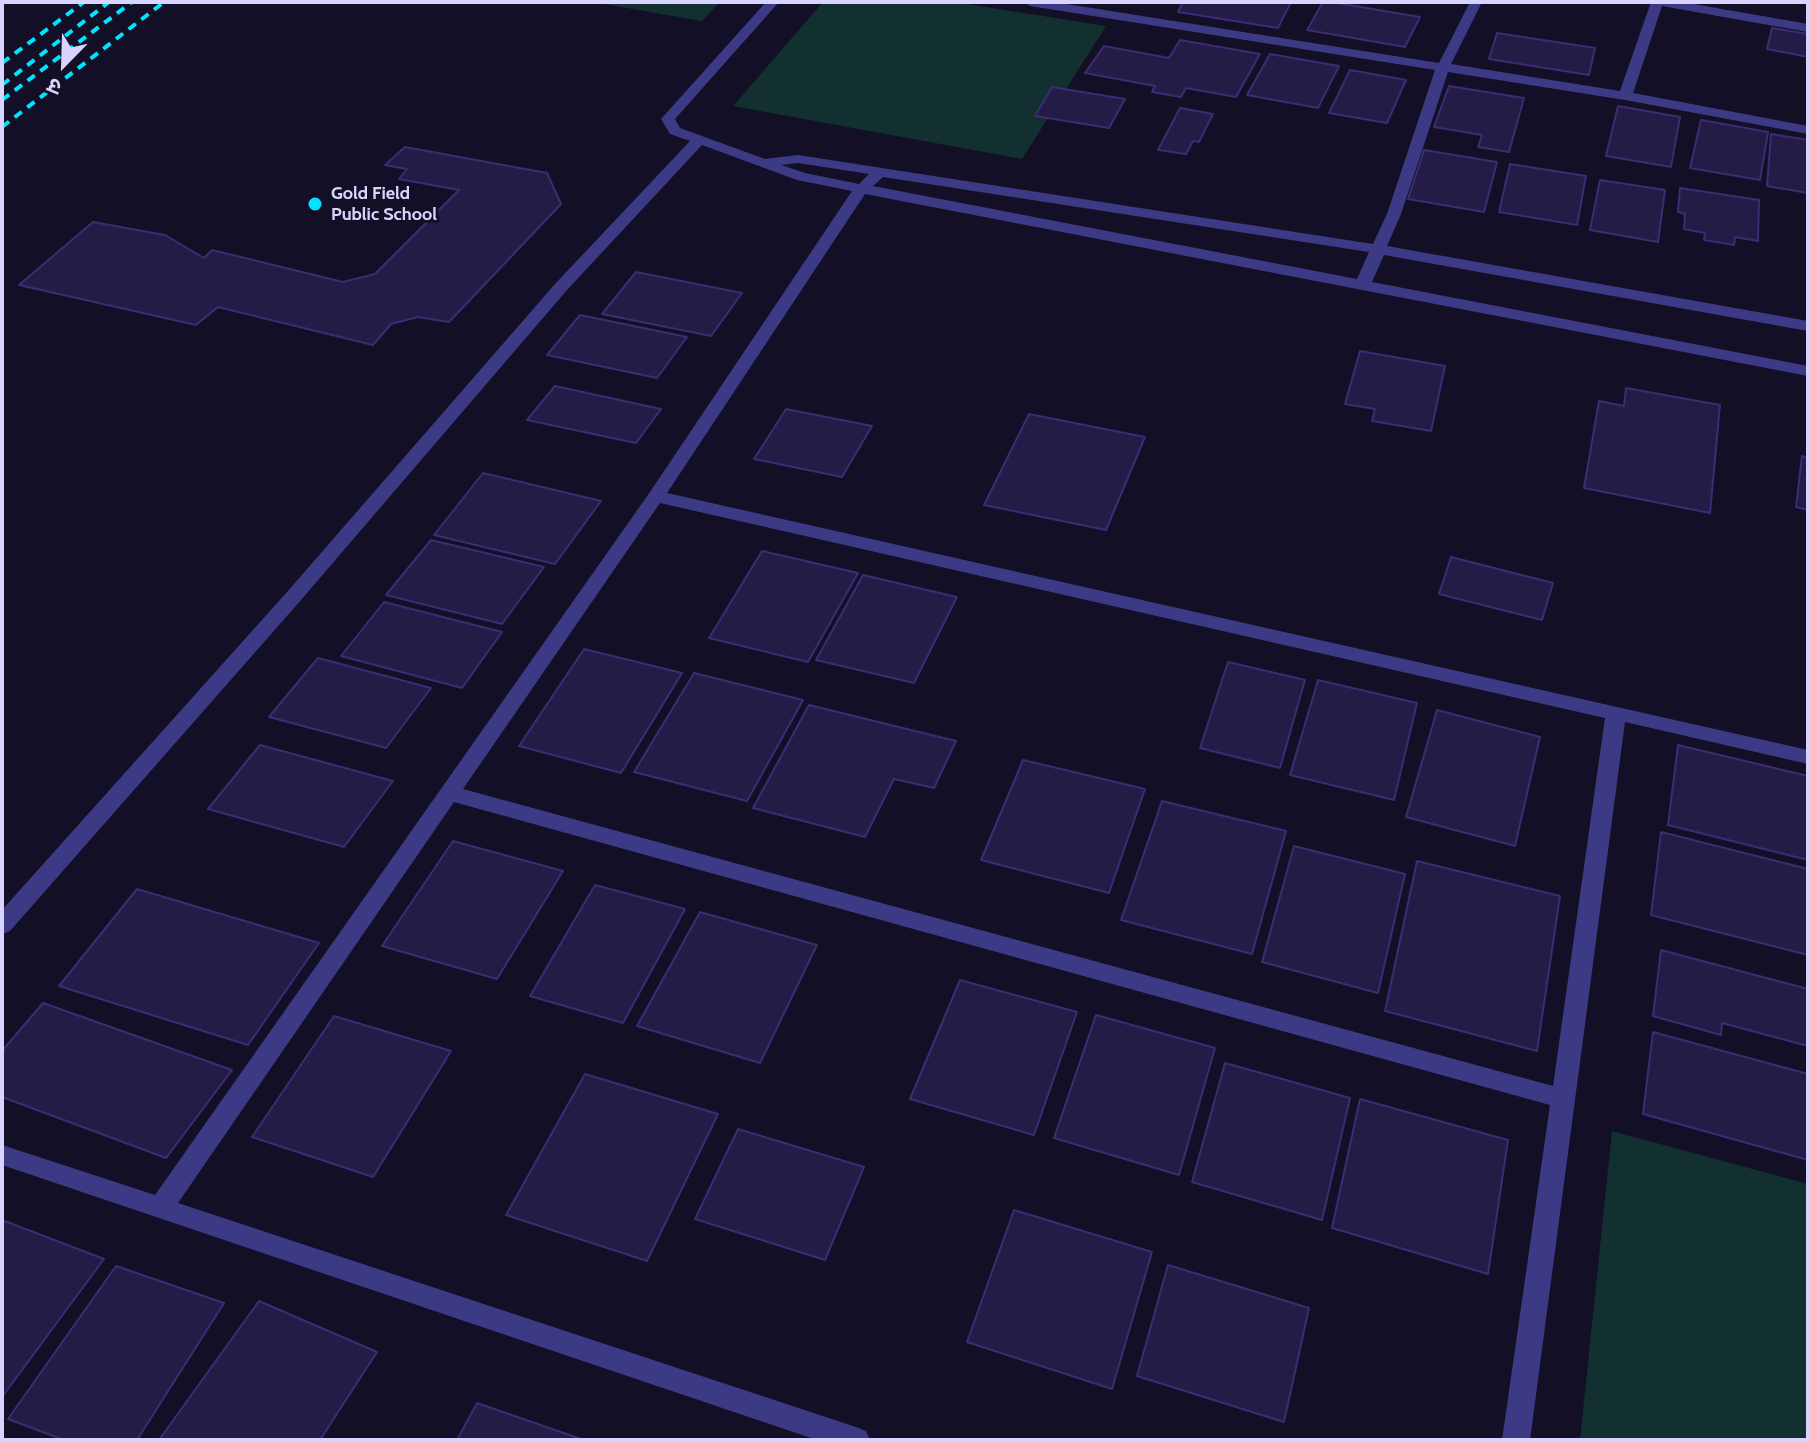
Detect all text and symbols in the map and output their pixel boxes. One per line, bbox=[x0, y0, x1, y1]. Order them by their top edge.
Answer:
north arrow bbox=[24, 24, 104, 104]
text: उ bbox=[43, 72, 66, 101]
place label: Gold Field Public School bbox=[331, 183, 437, 226]
marker: Gold Field Public School bbox=[306, 195, 324, 213]

